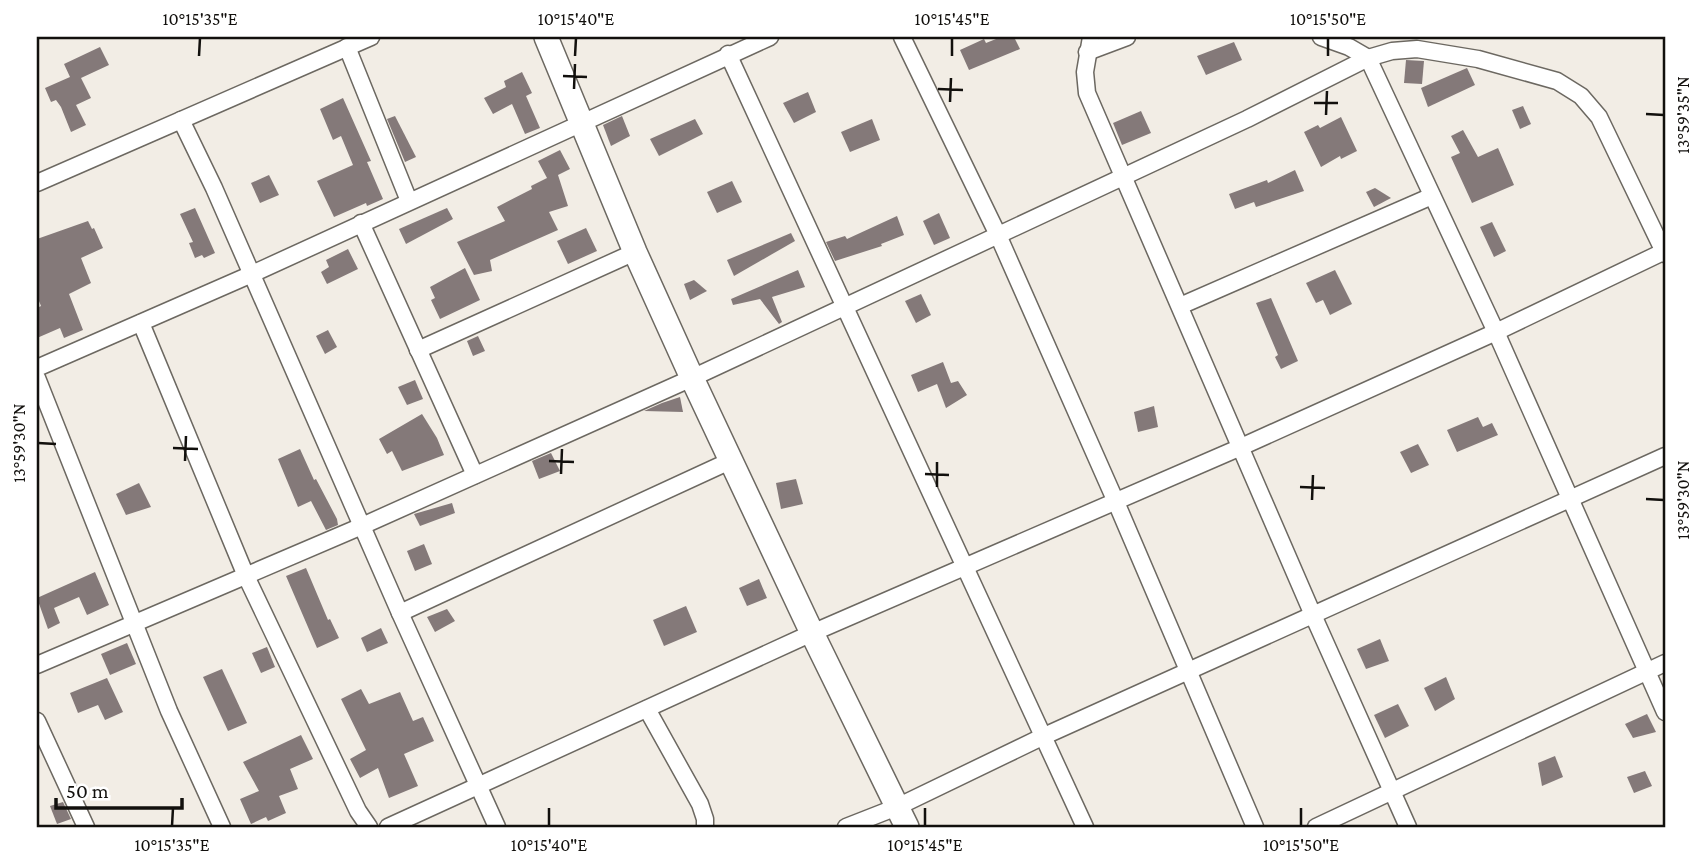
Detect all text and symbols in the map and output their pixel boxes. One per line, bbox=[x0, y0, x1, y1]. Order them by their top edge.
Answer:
text: 10°15'35"E bbox=[163, 9, 238, 29]
text: 10°15'40"E bbox=[538, 9, 614, 29]
text: 10°15'45"E bbox=[915, 9, 990, 29]
text: 10°15'50"E bbox=[1290, 9, 1366, 29]
text: 13°59'35"N bbox=[1673, 76, 1693, 154]
text: 13°59'30"N bbox=[9, 403, 29, 483]
text: 13°59'30"N bbox=[1673, 460, 1693, 540]
scale bar bbox=[56, 766, 182, 810]
text: 50 m bbox=[66, 779, 109, 803]
text: 10°15'35"E bbox=[135, 835, 210, 855]
text: 10°15'40"E bbox=[511, 835, 587, 855]
text: 10°15'45"E bbox=[888, 835, 963, 855]
text: 10°15'50"E bbox=[1263, 835, 1339, 855]

